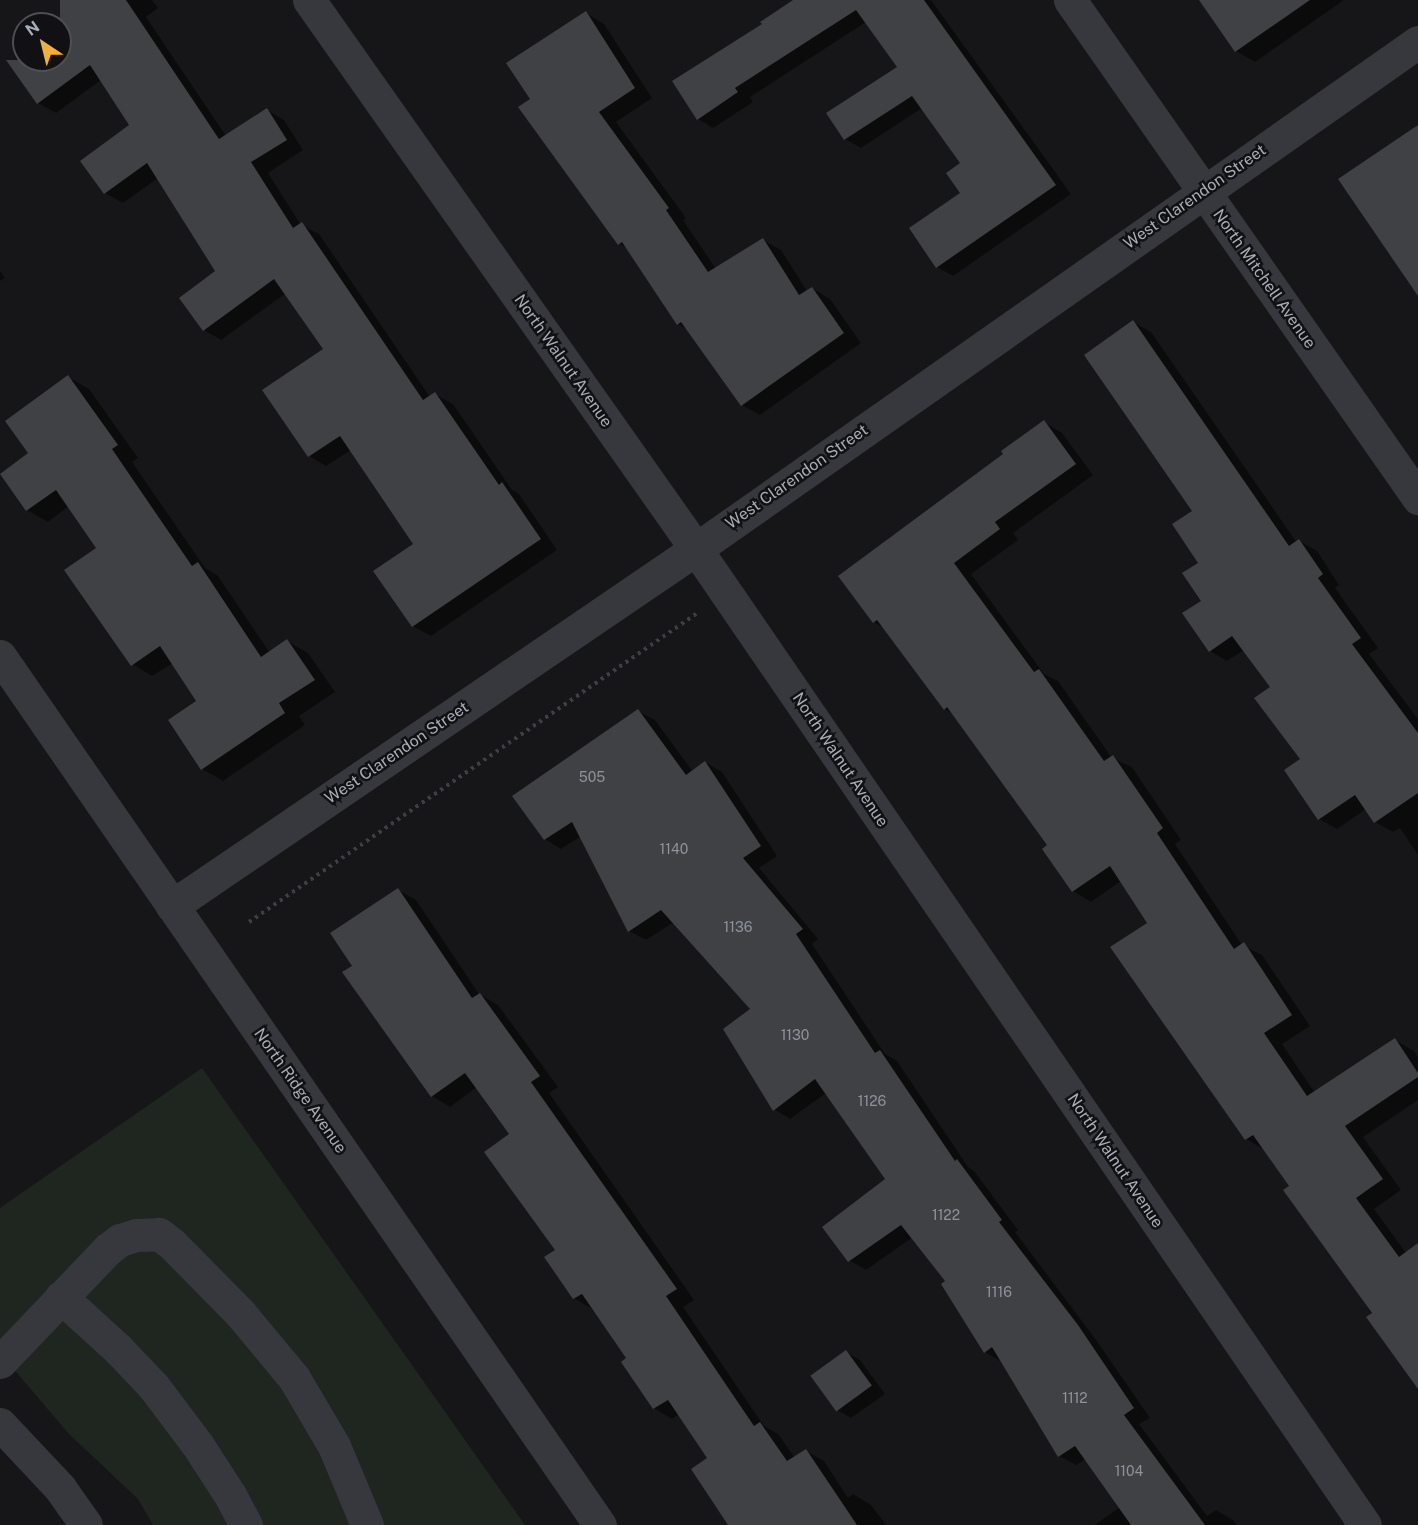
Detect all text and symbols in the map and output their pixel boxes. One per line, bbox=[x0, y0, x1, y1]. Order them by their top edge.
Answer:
north arrow bbox=[12, 12, 72, 72]
text: N bbox=[22, 17, 43, 40]
street label: West Clarendon Street bbox=[1120, 141, 1270, 253]
street label: North Mitchell Avenue bbox=[1209, 206, 1319, 352]
street label: North Walnut Avenue bbox=[510, 291, 616, 431]
street label: West Clarendon Street bbox=[722, 421, 872, 533]
street label: North Walnut Avenue bbox=[788, 689, 892, 831]
street label: West Clarendon Street bbox=[322, 698, 472, 808]
house number: 505 bbox=[579, 769, 605, 785]
house number: 1140 bbox=[660, 841, 688, 857]
house number: 1136 bbox=[724, 919, 752, 935]
street label: North Ridge Avenue bbox=[250, 1025, 350, 1157]
house number: 1130 bbox=[781, 1027, 809, 1043]
street label: North Walnut Avenue bbox=[1063, 1090, 1167, 1232]
house number: 1126 bbox=[858, 1093, 886, 1109]
house number: 1122 bbox=[932, 1207, 960, 1223]
house number: 1116 bbox=[986, 1284, 1012, 1300]
house number: 1112 bbox=[1062, 1390, 1088, 1406]
house number: 1104 bbox=[1115, 1463, 1143, 1479]

